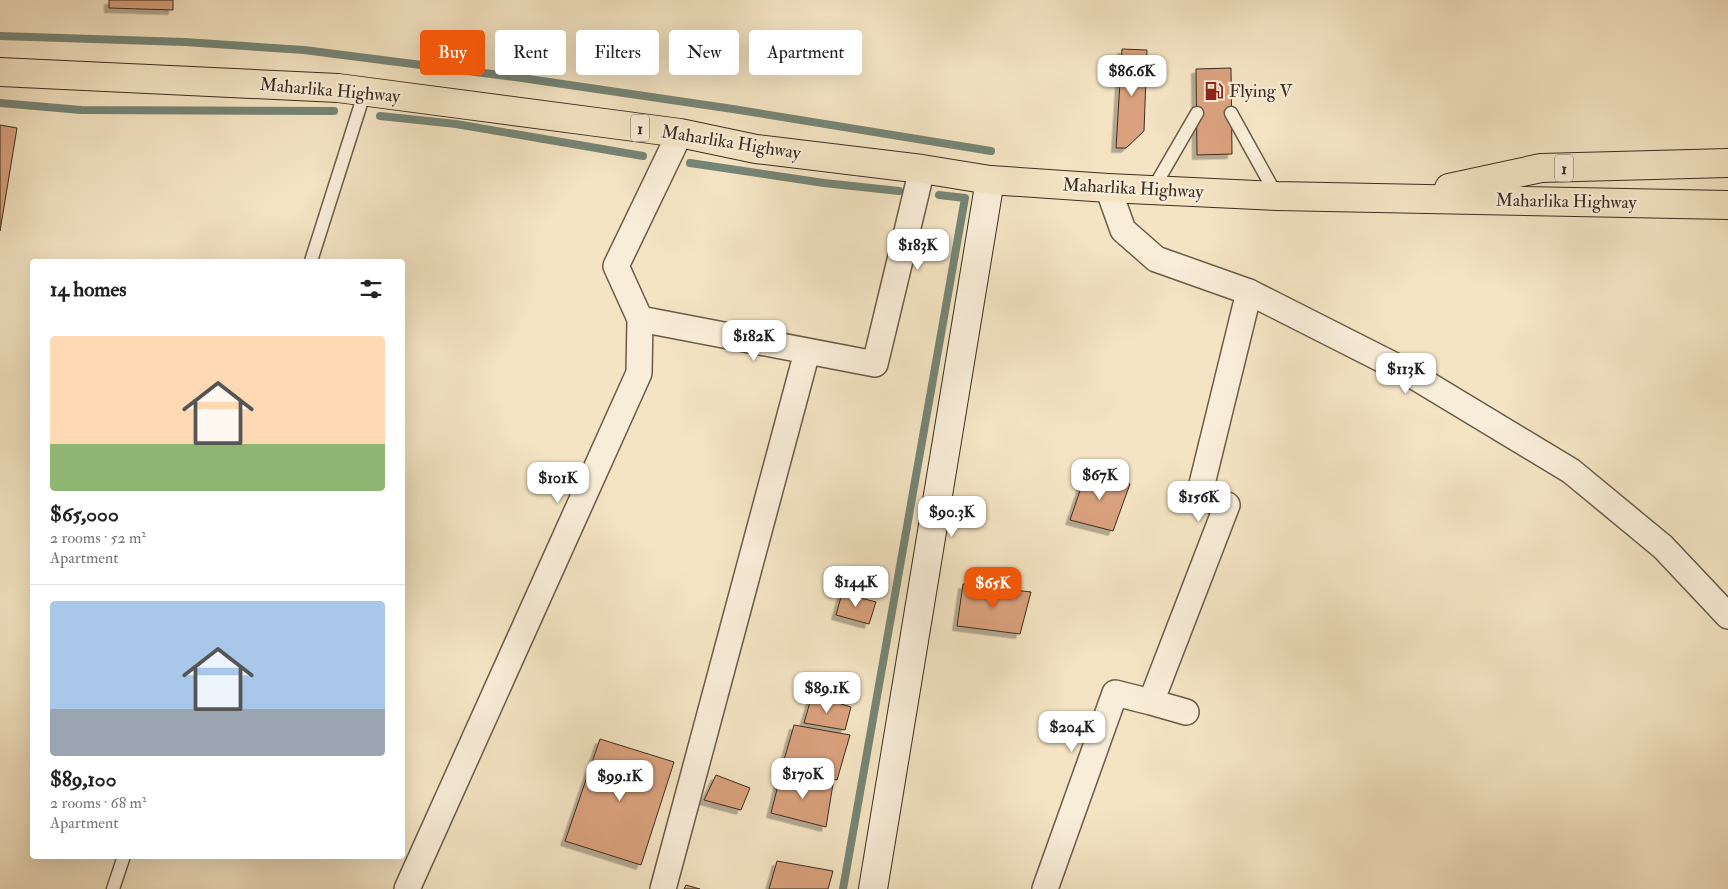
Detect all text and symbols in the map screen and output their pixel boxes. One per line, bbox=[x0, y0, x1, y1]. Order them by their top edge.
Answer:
chip: Buy bbox=[420, 30, 485, 75]
chip: Rent bbox=[495, 30, 566, 75]
chip: Filters bbox=[576, 30, 659, 75]
chip: New bbox=[669, 30, 739, 75]
chip: Apartment bbox=[749, 30, 862, 75]
pin: $86.6K bbox=[1091, 54, 1173, 97]
text: $86.6K bbox=[1109, 61, 1155, 81]
street label: Maharlika Highway bbox=[259, 73, 402, 108]
fuel station icon: Flying V bbox=[1203, 80, 1225, 102]
place label: Flying V bbox=[1229, 80, 1293, 103]
road number: 1 bbox=[631, 115, 649, 142]
street label: Maharlika Highway bbox=[659, 120, 803, 165]
road number: 1 bbox=[1555, 154, 1573, 182]
street label: Maharlika Highway bbox=[1062, 173, 1205, 204]
street label: Maharlika Highway bbox=[1495, 189, 1638, 214]
pin: $183K bbox=[883, 228, 953, 271]
text: $183K bbox=[898, 235, 938, 255]
icon: filters bbox=[357, 275, 385, 303]
text: 14 homes bbox=[50, 276, 127, 303]
pin: $182K bbox=[719, 320, 789, 362]
text: $182K bbox=[733, 326, 775, 346]
pin: $113K bbox=[1371, 352, 1441, 395]
text: $113K bbox=[1387, 359, 1425, 379]
icon: home bbox=[173, 368, 263, 458]
pin: $67K bbox=[1070, 458, 1130, 501]
pin: $101K bbox=[523, 462, 593, 504]
text: $67K bbox=[1082, 465, 1118, 485]
text: $101K bbox=[538, 468, 578, 488]
pin: $156K bbox=[1164, 480, 1234, 523]
text: $156K bbox=[1179, 487, 1219, 507]
pin: $90.3K bbox=[911, 496, 993, 538]
text: $65,000 bbox=[50, 501, 119, 528]
text: $90.3K bbox=[929, 502, 975, 522]
text: 2 rooms · 52 m² bbox=[50, 528, 146, 548]
text: Apartment bbox=[50, 548, 118, 568]
pin: $144K bbox=[821, 566, 891, 608]
pin: $65K bbox=[963, 566, 1023, 609]
text: $144K bbox=[834, 572, 878, 592]
text: $65K bbox=[975, 573, 1011, 593]
icon: home bbox=[173, 634, 263, 724]
pin: $89.1K bbox=[786, 672, 868, 714]
text: $89.1K bbox=[805, 678, 849, 698]
pin: $204K bbox=[1037, 710, 1107, 753]
text: $204K bbox=[1049, 717, 1095, 737]
pin: $170K bbox=[768, 758, 838, 800]
pin: $99.1K bbox=[579, 760, 661, 802]
text: $170K bbox=[782, 764, 824, 784]
text: $89,100 bbox=[50, 766, 116, 793]
text: $99.1K bbox=[597, 766, 643, 786]
text: 2 rooms · 68 m² bbox=[50, 793, 146, 813]
text: Apartment bbox=[50, 813, 118, 833]

